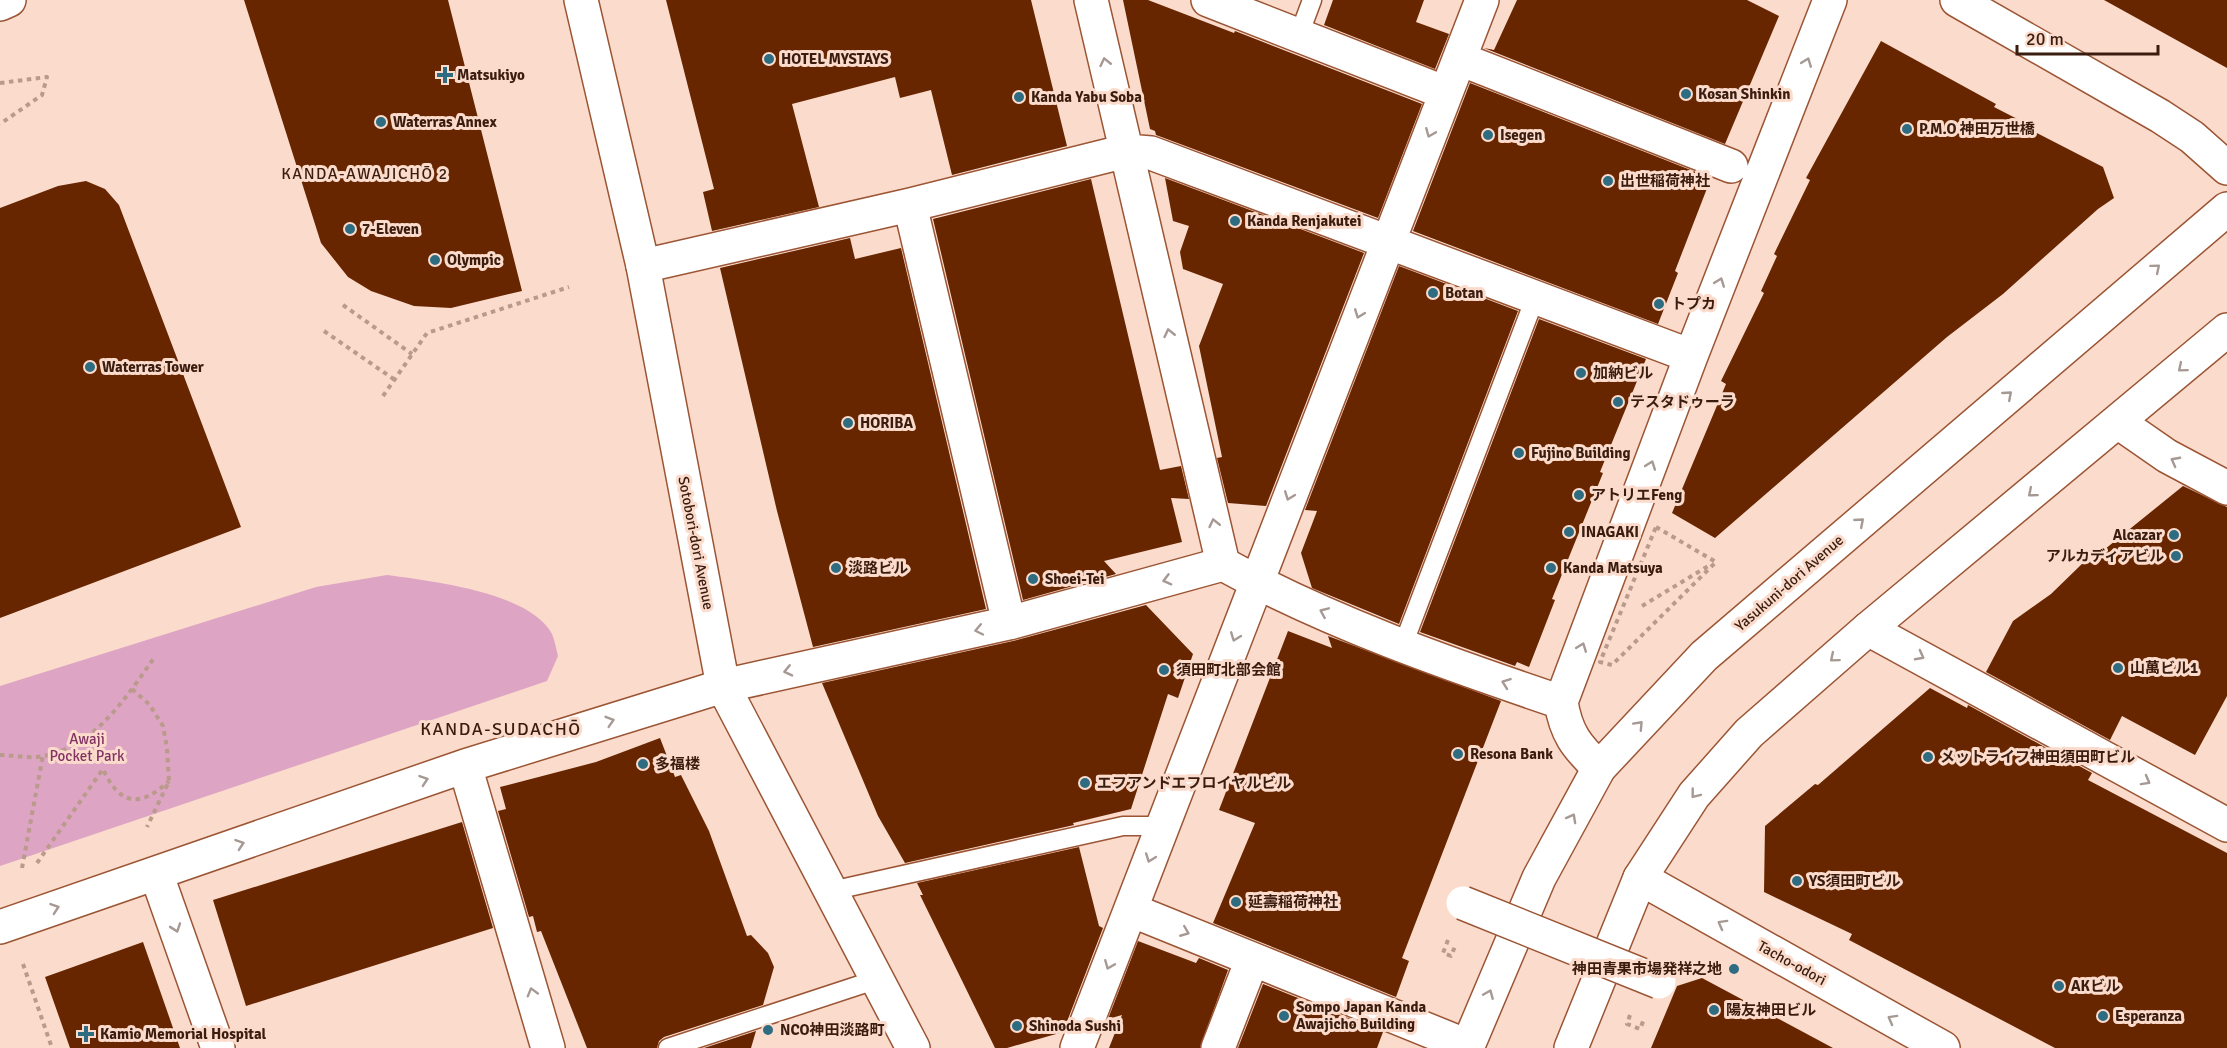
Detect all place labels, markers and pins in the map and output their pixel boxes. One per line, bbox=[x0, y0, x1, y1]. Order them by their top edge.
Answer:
place label: HOTEL MYSTAYS bbox=[781, 50, 889, 68]
marker: HOTEL MYSTAYS bbox=[762, 52, 776, 66]
place label: Matsukiyo bbox=[457, 66, 525, 84]
marker: Matsukiyo bbox=[438, 68, 452, 82]
place label: Kosan Shinkin bbox=[1698, 85, 1790, 103]
marker: Kosan Shinkin bbox=[1679, 87, 1693, 101]
place label: Kanda Yabu Soba bbox=[1031, 88, 1142, 106]
marker: Kanda Yabu Soba bbox=[1012, 90, 1026, 104]
place label: Waterras Annex bbox=[393, 113, 497, 131]
marker: Waterras Annex bbox=[374, 115, 388, 129]
place label: P.M.O 神田万世橋 bbox=[1919, 120, 2036, 138]
marker: P.M.O 神田万世橋 bbox=[1900, 122, 1914, 136]
place label: Isegen bbox=[1500, 126, 1543, 144]
marker: Isegen bbox=[1481, 128, 1495, 142]
place label: 出世稲荷神社 bbox=[1620, 172, 1710, 190]
marker: 出世稲荷神社 bbox=[1601, 174, 1615, 188]
place label: Kanda Renjakutei bbox=[1247, 212, 1361, 230]
marker: Kanda Renjakutei bbox=[1228, 214, 1242, 228]
place label: 7-Eleven bbox=[362, 220, 419, 238]
marker: 7-Eleven bbox=[343, 222, 357, 236]
place label: Olympic bbox=[447, 251, 501, 269]
marker: Olympic bbox=[428, 253, 442, 267]
place label: Botan bbox=[1445, 284, 1484, 302]
marker: Botan bbox=[1426, 286, 1440, 300]
place label: トプカ bbox=[1671, 295, 1716, 313]
marker: トプカ bbox=[1652, 297, 1666, 311]
place label: Waterras Tower bbox=[102, 358, 204, 376]
marker: Waterras Tower bbox=[83, 360, 97, 374]
place label: 加納ビル bbox=[1593, 364, 1653, 382]
marker: 加納ビル bbox=[1574, 366, 1588, 380]
place label: テスタドゥーラ bbox=[1630, 393, 1735, 411]
marker: テスタドゥーラ bbox=[1611, 395, 1625, 409]
place label: HORIBA bbox=[860, 414, 913, 432]
marker: HORIBA bbox=[841, 416, 855, 430]
place label: Fujino Building bbox=[1531, 444, 1630, 462]
marker: Fujino Building bbox=[1512, 446, 1526, 460]
place label: アトリエFeng bbox=[1591, 486, 1682, 504]
marker: アトリエFeng bbox=[1572, 488, 1586, 502]
place label: INAGAKI bbox=[1581, 523, 1639, 541]
marker: INAGAKI bbox=[1562, 525, 1576, 539]
place label: Alcazar bbox=[2113, 526, 2162, 544]
marker: Alcazar bbox=[2167, 528, 2181, 542]
place label: アルカディアビル bbox=[2046, 547, 2164, 565]
marker: アルカディアビル bbox=[2169, 549, 2183, 563]
place label: 淡路ビル bbox=[848, 559, 908, 577]
place label: Kanda Matsuya bbox=[1563, 559, 1663, 577]
marker: 淡路ビル bbox=[829, 561, 843, 575]
marker: Kanda Matsuya bbox=[1544, 561, 1558, 575]
place label: Shoei-Tei bbox=[1045, 570, 1105, 588]
marker: Shoei-Tei bbox=[1026, 572, 1040, 586]
place label: 山萬ビル1 bbox=[2130, 659, 2198, 677]
place label: 須田町北部会館 bbox=[1176, 661, 1281, 679]
marker: 山萬ビル1 bbox=[2111, 661, 2125, 675]
marker: 須田町北部会館 bbox=[1157, 663, 1171, 677]
place label: Resona Bank bbox=[1470, 745, 1553, 763]
marker: Resona Bank bbox=[1451, 747, 1465, 761]
place label: メットライフ神田須田町ビル bbox=[1940, 748, 2135, 766]
marker: メットライフ神田須田町ビル bbox=[1921, 750, 1935, 764]
place label: 多福楼 bbox=[655, 755, 700, 773]
marker: 多福楼 bbox=[636, 757, 650, 771]
place label: エフアンドエフロイヤルビル bbox=[1097, 774, 1291, 792]
marker: エフアンドエフロイヤルビル bbox=[1078, 776, 1092, 790]
place label: YS須田町ビル bbox=[1808, 872, 1900, 890]
marker: YS須田町ビル bbox=[1790, 874, 1804, 888]
place label: 延壽稲荷神社 bbox=[1248, 893, 1338, 911]
marker: 延壽稲荷神社 bbox=[1229, 895, 1243, 909]
place label: 神田青果市場発祥之地 bbox=[1571, 960, 1722, 978]
marker: 神田青果市場発祥之地 bbox=[1727, 962, 1741, 976]
place label: AKビル bbox=[2071, 977, 2120, 995]
marker: AKビル bbox=[2052, 979, 2066, 993]
place label: Sompo Japan Kanda Awajicho Building bbox=[1296, 998, 1427, 1033]
place label: 陽友神田ビル bbox=[1726, 1001, 1816, 1019]
marker: 陽友神田ビル bbox=[1707, 1003, 1721, 1017]
place label: Esperanza bbox=[2115, 1007, 2182, 1025]
marker: Sompo Japan Kanda Awajicho Building bbox=[1277, 1009, 1291, 1023]
marker: Esperanza bbox=[2096, 1009, 2110, 1023]
place label: Shinoda Sushi bbox=[1029, 1017, 1121, 1035]
marker: Shinoda Sushi bbox=[1010, 1019, 1024, 1033]
place label: NCO神田淡路町 bbox=[780, 1021, 884, 1039]
marker: NCO神田淡路町 bbox=[761, 1023, 775, 1037]
marker: Kamio Memorial Hospital bbox=[77, 1025, 95, 1043]
place label: Kamio Memorial Hospital bbox=[100, 1025, 267, 1043]

